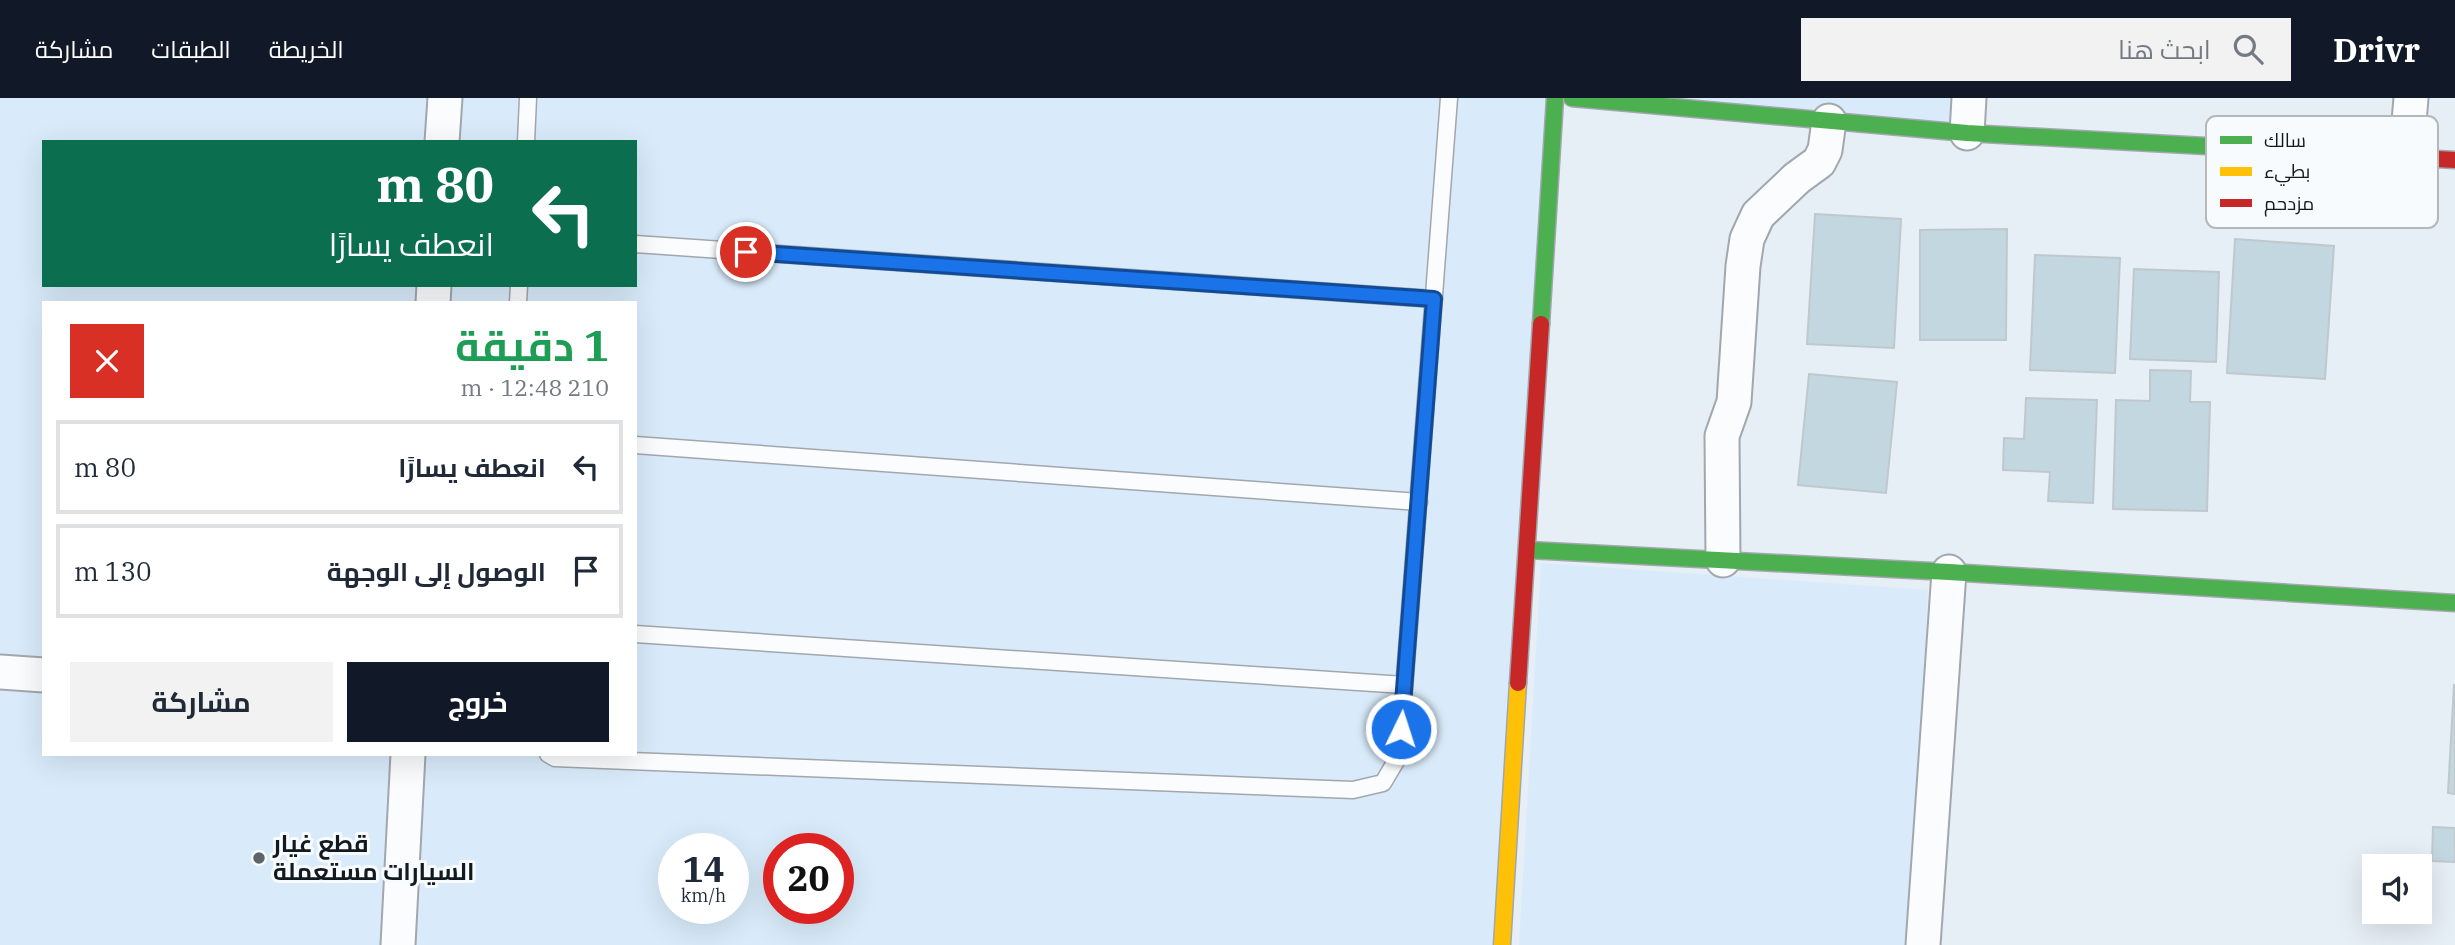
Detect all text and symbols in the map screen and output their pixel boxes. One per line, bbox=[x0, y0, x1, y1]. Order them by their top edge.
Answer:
search box bbox=[1801, 18, 2291, 81]
text: Drivr bbox=[2333, 28, 2420, 71]
icon: search bbox=[2229, 30, 2267, 68]
text: ابحث هنا bbox=[2118, 32, 2211, 66]
text: مشاركة bbox=[35, 33, 113, 65]
text: الطبقات bbox=[151, 33, 231, 65]
text: الخريطة bbox=[269, 33, 344, 65]
legend bbox=[2206, 116, 2438, 228]
text: سالك bbox=[2264, 128, 2306, 152]
text: 80 m bbox=[376, 152, 494, 215]
text: بطيء bbox=[2264, 159, 2310, 186]
icon: left bbox=[518, 168, 609, 259]
text: مزدحم bbox=[2264, 191, 2314, 217]
pin bbox=[716, 222, 776, 282]
text: انعطف يسارًا bbox=[329, 223, 494, 265]
icon: arrive bbox=[727, 233, 765, 271]
text: 1 دقيقة bbox=[455, 318, 609, 373]
button: close bbox=[70, 324, 144, 398]
text: 210 m · 12:48 bbox=[460, 372, 609, 402]
icon: left bbox=[567, 448, 605, 486]
text: 80 m bbox=[74, 450, 136, 484]
text: انعطف يسارًا bbox=[398, 450, 546, 484]
icon: arrive bbox=[567, 552, 605, 590]
text: 130 m bbox=[74, 554, 152, 588]
text: الوصول إلى الوجهة bbox=[327, 554, 546, 588]
button: مشاركة bbox=[70, 662, 333, 742]
button: خروج bbox=[347, 662, 609, 742]
position arrow bbox=[1364, 692, 1438, 766]
place label: قطع غيار السيارات مستعملة bbox=[272, 827, 474, 887]
speed limit sign: 20 bbox=[763, 833, 854, 924]
text: 14 bbox=[682, 846, 725, 892]
marker: قطع غيار السيارات مستعملة bbox=[251, 850, 267, 866]
map controls bbox=[2362, 854, 2432, 924]
button: sound bbox=[2362, 854, 2432, 924]
text: km/h bbox=[681, 884, 726, 907]

